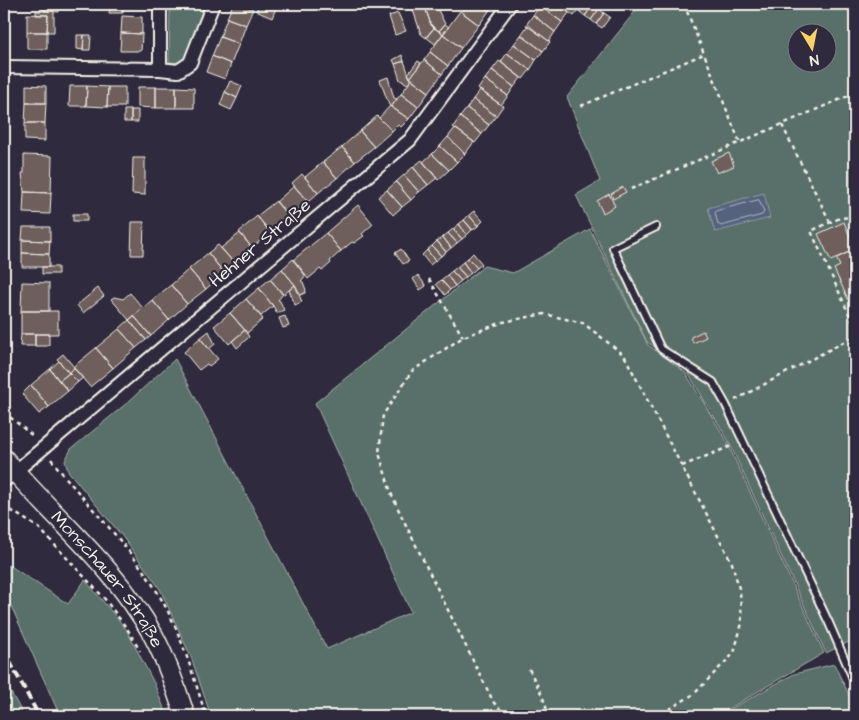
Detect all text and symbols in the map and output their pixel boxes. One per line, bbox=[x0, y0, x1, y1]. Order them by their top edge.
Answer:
north arrow bbox=[786, 22, 836, 72]
text: N bbox=[808, 49, 820, 70]
street label: Hehner Straße bbox=[204, 193, 316, 293]
street label: Monschauer Straße bbox=[46, 505, 170, 652]

